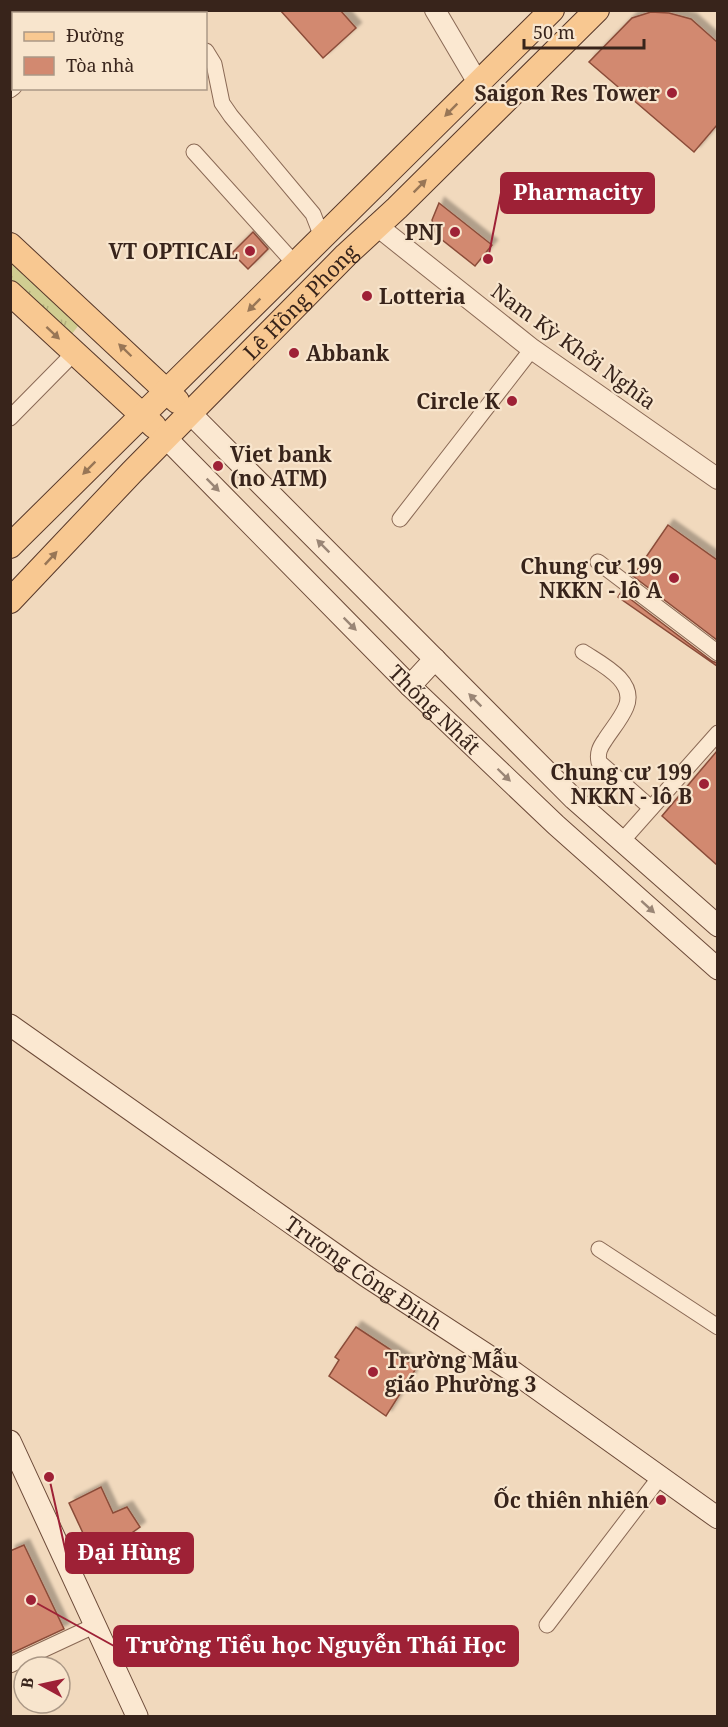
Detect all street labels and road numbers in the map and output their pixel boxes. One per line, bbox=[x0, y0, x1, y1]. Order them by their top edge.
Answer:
street label: Lê Hồng Phong bbox=[237, 237, 364, 365]
street label: Nam Kỳ Khởi Nghĩa bbox=[486, 277, 662, 415]
street label: Thống Nhất bbox=[383, 659, 487, 760]
street label: Trương Công Định bbox=[280, 1209, 448, 1336]

